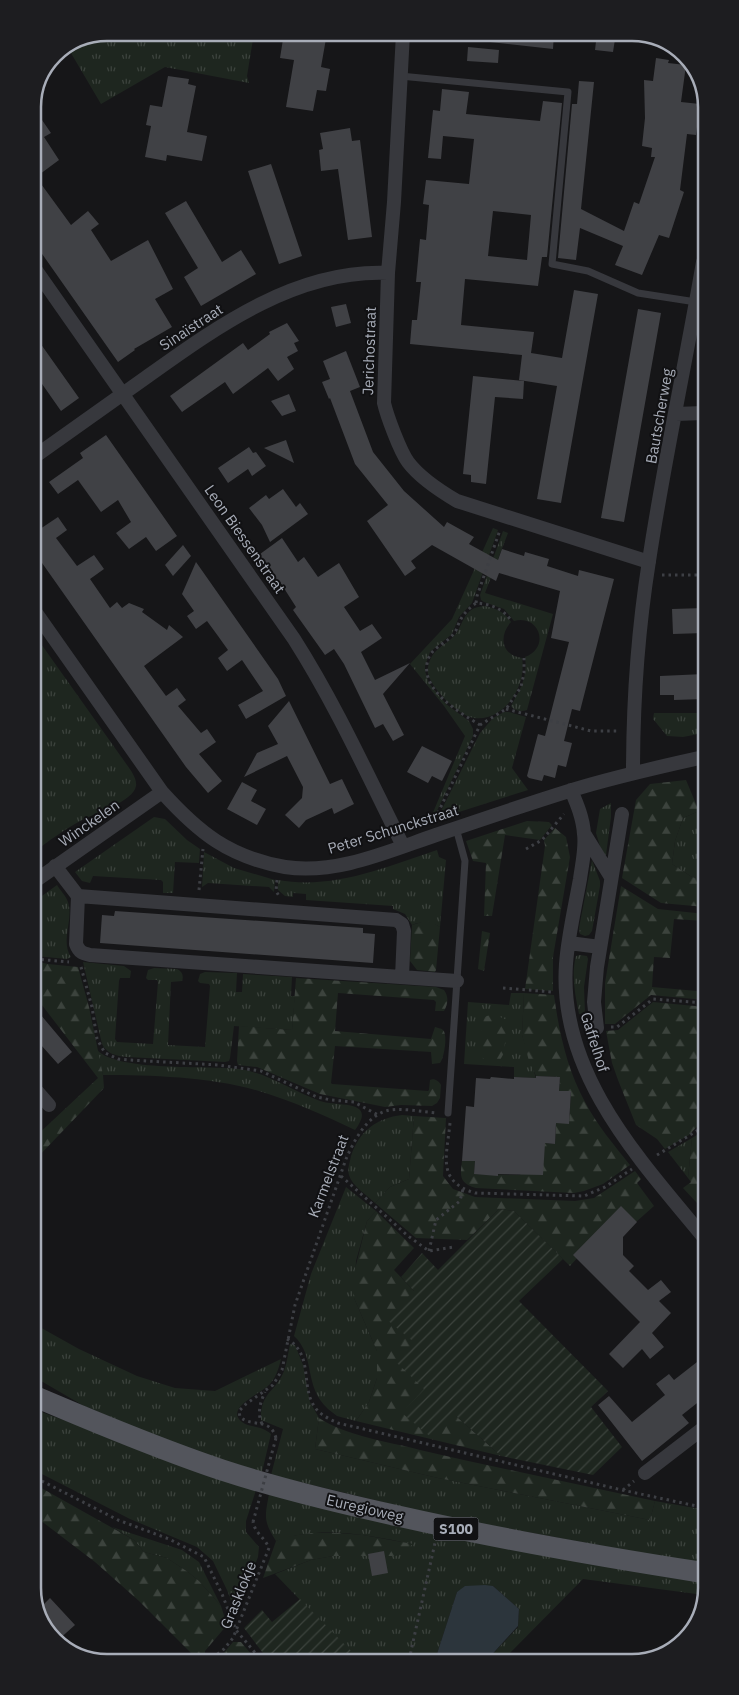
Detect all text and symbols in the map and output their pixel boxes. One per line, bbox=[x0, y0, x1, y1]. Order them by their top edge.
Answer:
street label: Sinaïstraat bbox=[156, 299, 226, 355]
street label: Jerichostraat bbox=[358, 306, 380, 396]
street label: Bautscherweg bbox=[641, 367, 677, 465]
street label: Leon Biessenstraat bbox=[200, 481, 290, 597]
street label: Winckelen bbox=[55, 795, 123, 851]
street label: Peter Schunckstraat bbox=[325, 800, 461, 858]
street label: Gaffelhof bbox=[576, 1010, 614, 1075]
street label: Karmelstraat bbox=[303, 1132, 353, 1220]
street label: Euregioweg bbox=[325, 1490, 405, 1526]
road number: S100 bbox=[434, 1518, 478, 1540]
street label: Grasklokje bbox=[216, 1558, 260, 1632]

